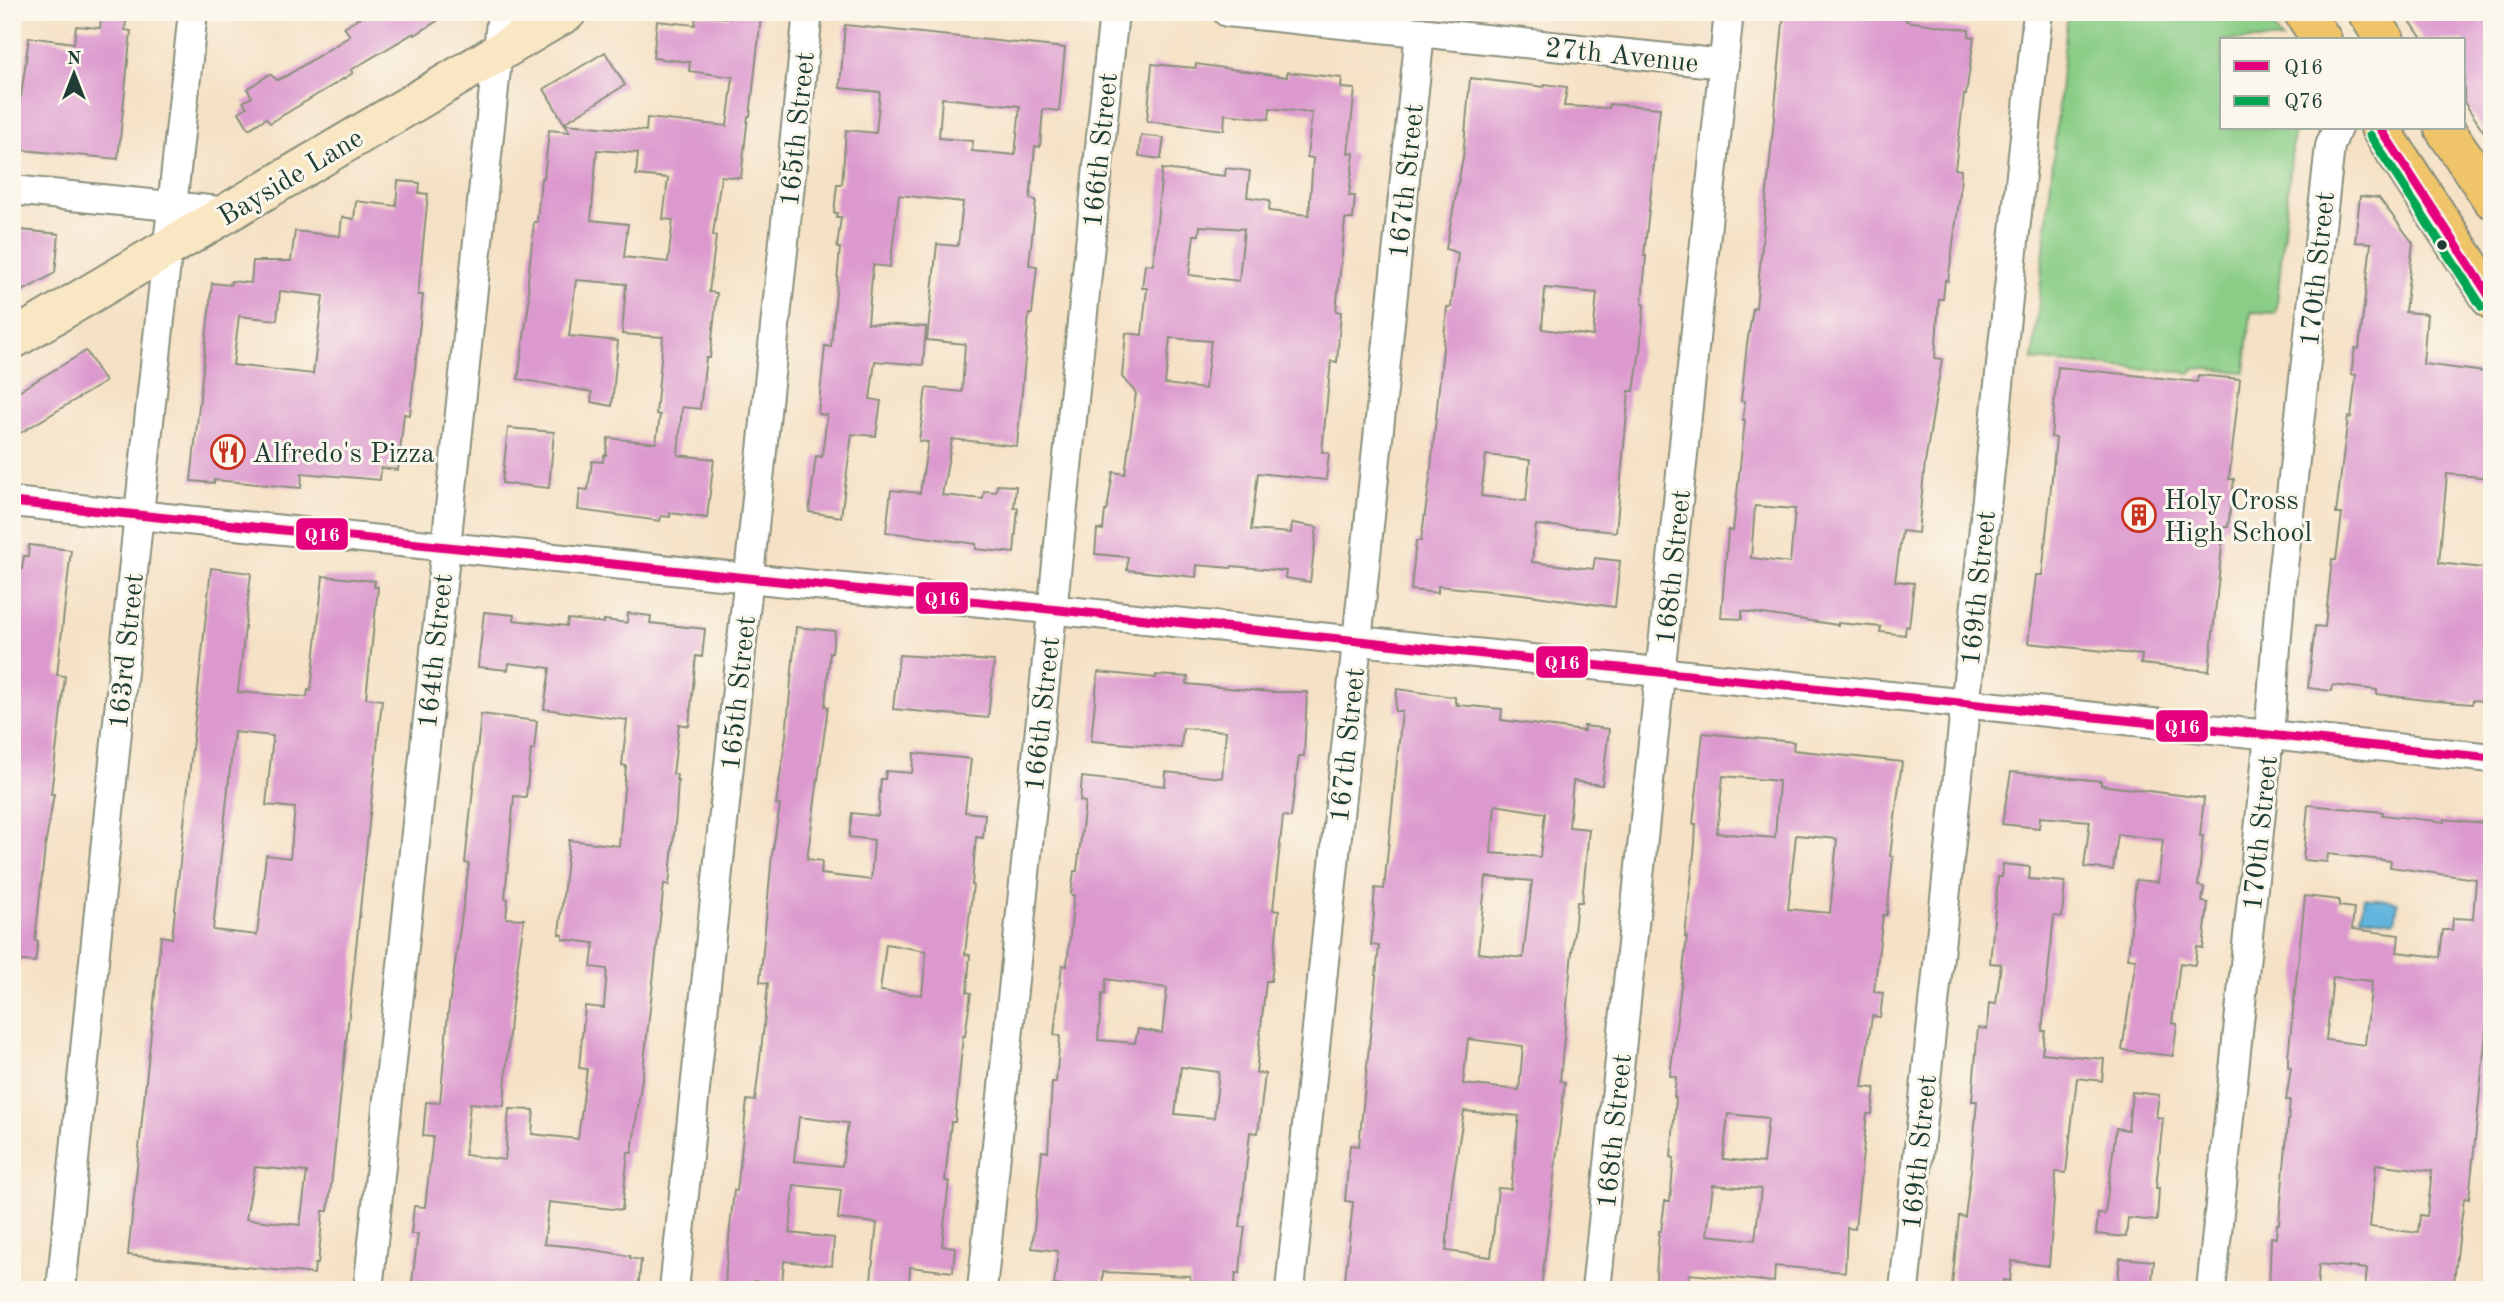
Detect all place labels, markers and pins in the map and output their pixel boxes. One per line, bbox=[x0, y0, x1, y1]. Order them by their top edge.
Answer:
unlabelled marker bbox=[2435, 238, 2449, 252]
restaurant icon: Alfredo's Pizza bbox=[209, 433, 247, 471]
place label: Alfredo's Pizza bbox=[252, 441, 435, 469]
place label: Holy Cross High School bbox=[2164, 488, 2312, 548]
building icon: Holy Cross High School bbox=[2120, 496, 2158, 534]

